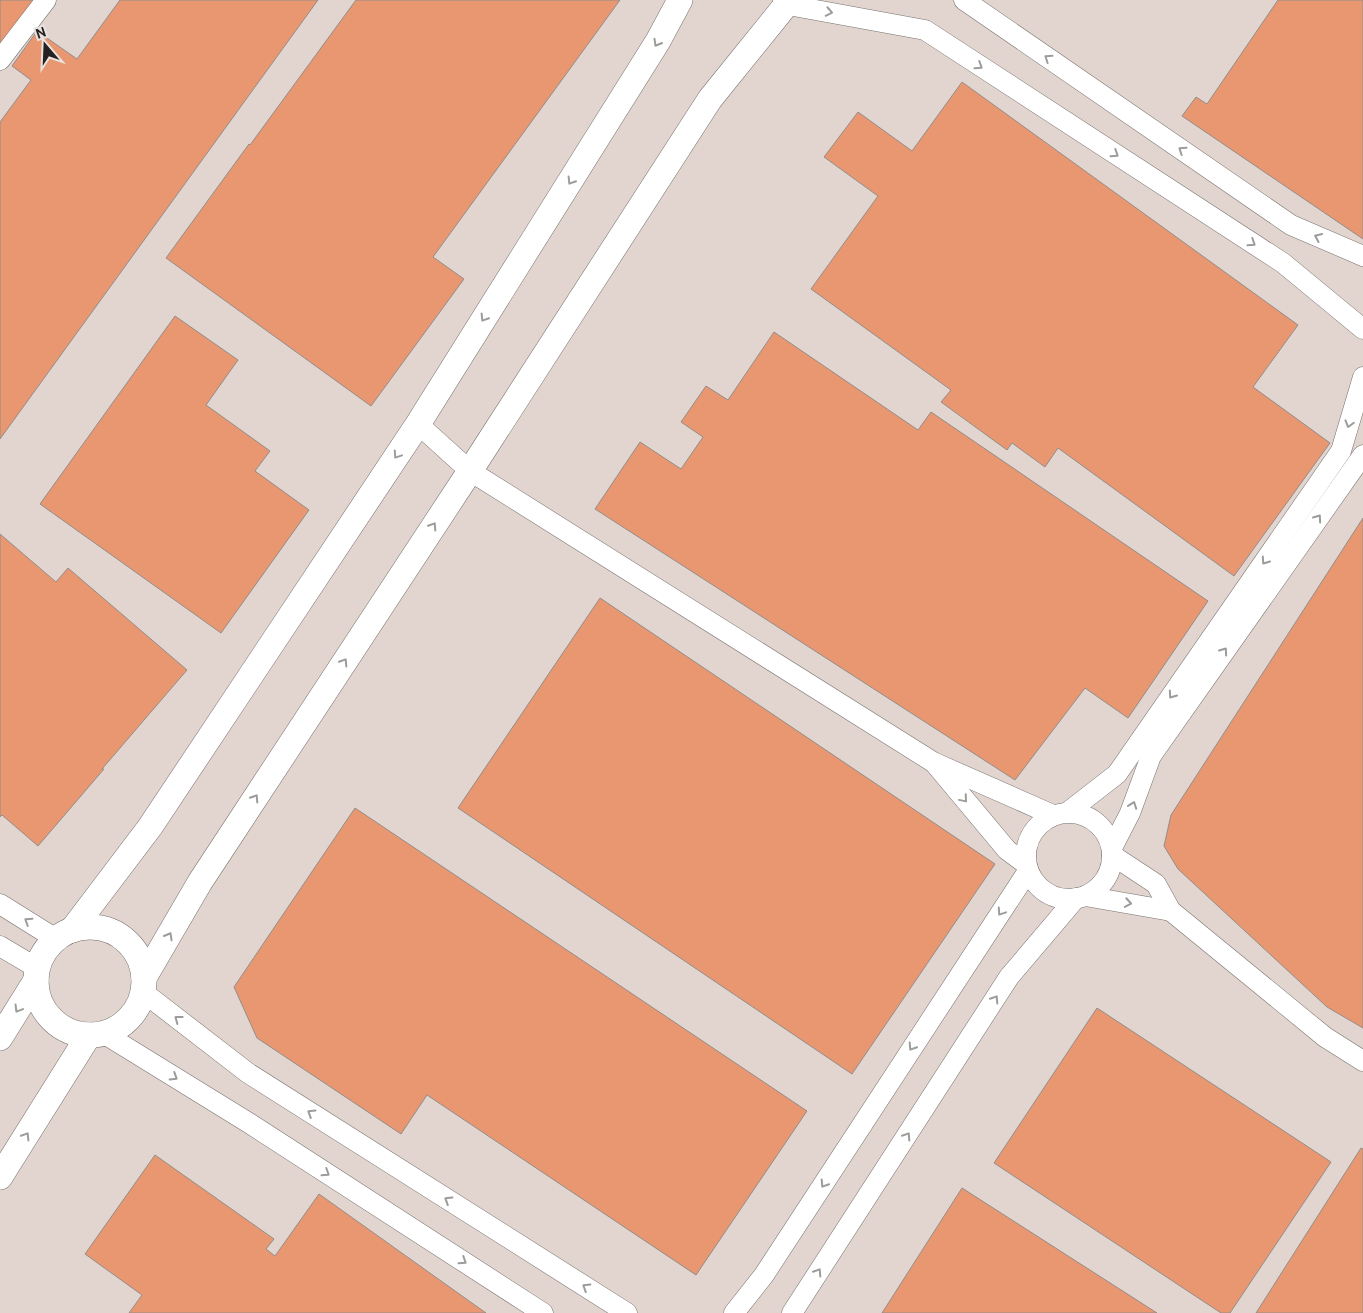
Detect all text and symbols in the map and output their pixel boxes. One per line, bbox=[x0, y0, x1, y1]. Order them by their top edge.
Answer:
one-way arrow bbox=[825, 7, 833, 17]
north arrow bbox=[20, 20, 70, 70]
text: N bbox=[33, 23, 48, 43]
one-way arrow bbox=[653, 37, 663, 46]
one-way arrow bbox=[1044, 55, 1054, 64]
one-way arrow bbox=[974, 60, 983, 69]
one-way arrow bbox=[1178, 147, 1187, 156]
one-way arrow bbox=[1110, 148, 1119, 158]
one-way arrow bbox=[567, 175, 577, 184]
one-way arrow bbox=[1314, 232, 1323, 243]
one-way arrow bbox=[1246, 237, 1255, 246]
one-way arrow bbox=[481, 313, 491, 322]
one-way arrow bbox=[1345, 419, 1355, 428]
one-way arrow bbox=[394, 450, 403, 459]
one-way arrow bbox=[1312, 514, 1321, 524]
one-way arrow bbox=[427, 523, 436, 532]
one-way arrow bbox=[1262, 556, 1271, 565]
one-way arrow bbox=[1218, 647, 1227, 657]
one-way arrow bbox=[338, 659, 347, 668]
one-way arrow bbox=[1169, 689, 1178, 699]
one-way arrow bbox=[958, 793, 967, 802]
one-way arrow bbox=[249, 795, 258, 804]
one-way arrow bbox=[1127, 801, 1137, 809]
one-way arrow bbox=[1124, 898, 1133, 908]
one-way arrow bbox=[998, 906, 1008, 915]
one-way arrow bbox=[24, 918, 33, 928]
one-way arrow bbox=[162, 932, 172, 941]
one-way arrow bbox=[988, 995, 998, 1004]
one-way arrow bbox=[14, 1003, 24, 1012]
one-way arrow bbox=[175, 1017, 184, 1025]
one-way arrow bbox=[909, 1042, 918, 1051]
one-way arrow bbox=[169, 1071, 178, 1080]
one-way arrow bbox=[308, 1109, 317, 1119]
one-way arrow bbox=[19, 1132, 29, 1141]
one-way arrow bbox=[900, 1132, 910, 1141]
one-way arrow bbox=[321, 1167, 330, 1176]
one-way arrow bbox=[821, 1178, 830, 1187]
one-way arrow bbox=[445, 1196, 454, 1206]
one-way arrow bbox=[458, 1255, 467, 1265]
one-way arrow bbox=[812, 1268, 822, 1277]
one-way arrow bbox=[582, 1284, 591, 1293]

